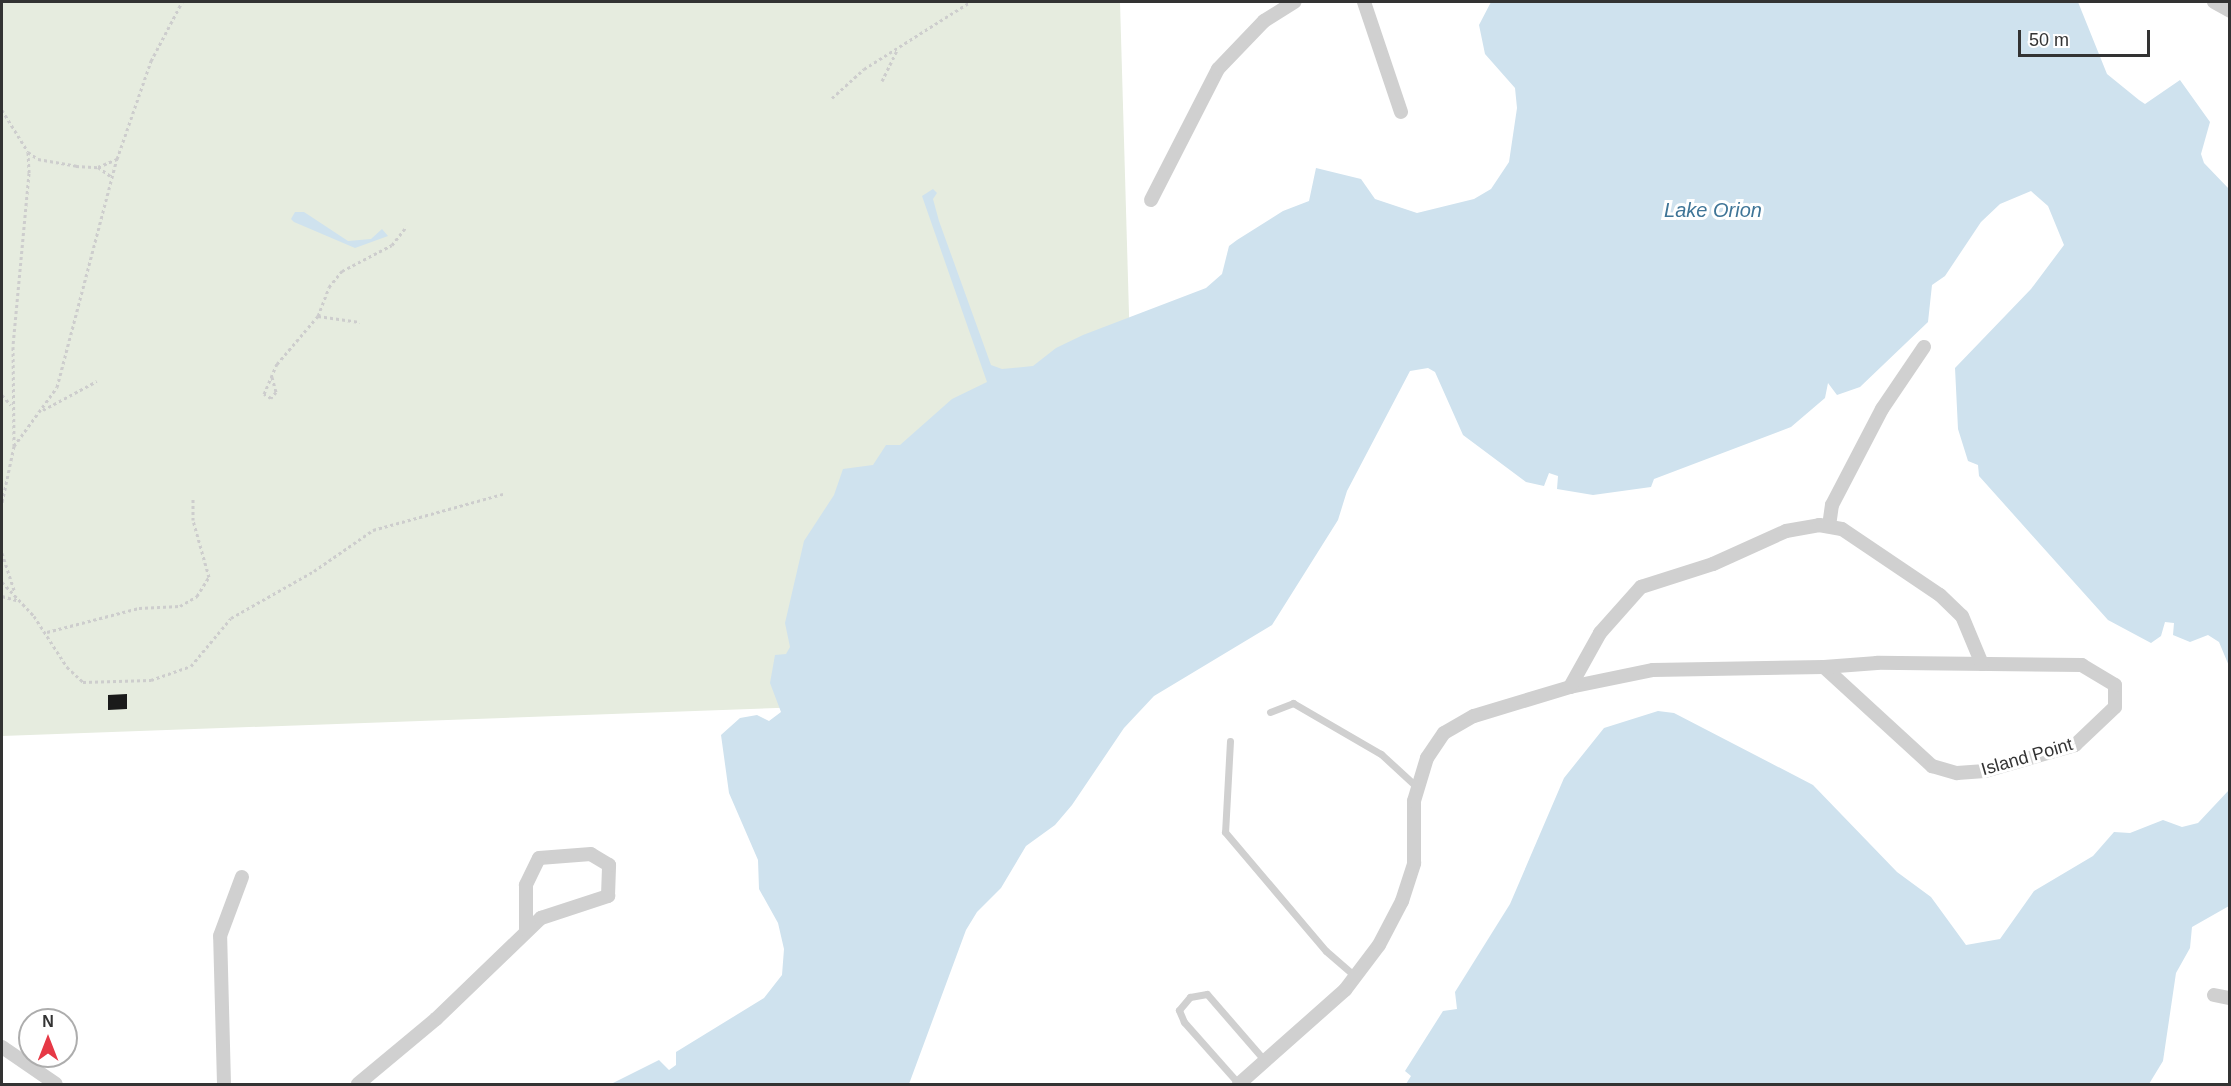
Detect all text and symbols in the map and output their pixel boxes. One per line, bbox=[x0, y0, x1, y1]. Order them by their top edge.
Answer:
scale bar bbox=[2021, 18, 2153, 56]
text: 50 m bbox=[2029, 30, 2069, 50]
water label: Lake Orion bbox=[1664, 198, 1762, 222]
street label: Island Point bbox=[1979, 734, 2075, 780]
north arrow bbox=[18, 1008, 78, 1068]
text: N bbox=[42, 1013, 54, 1030]

